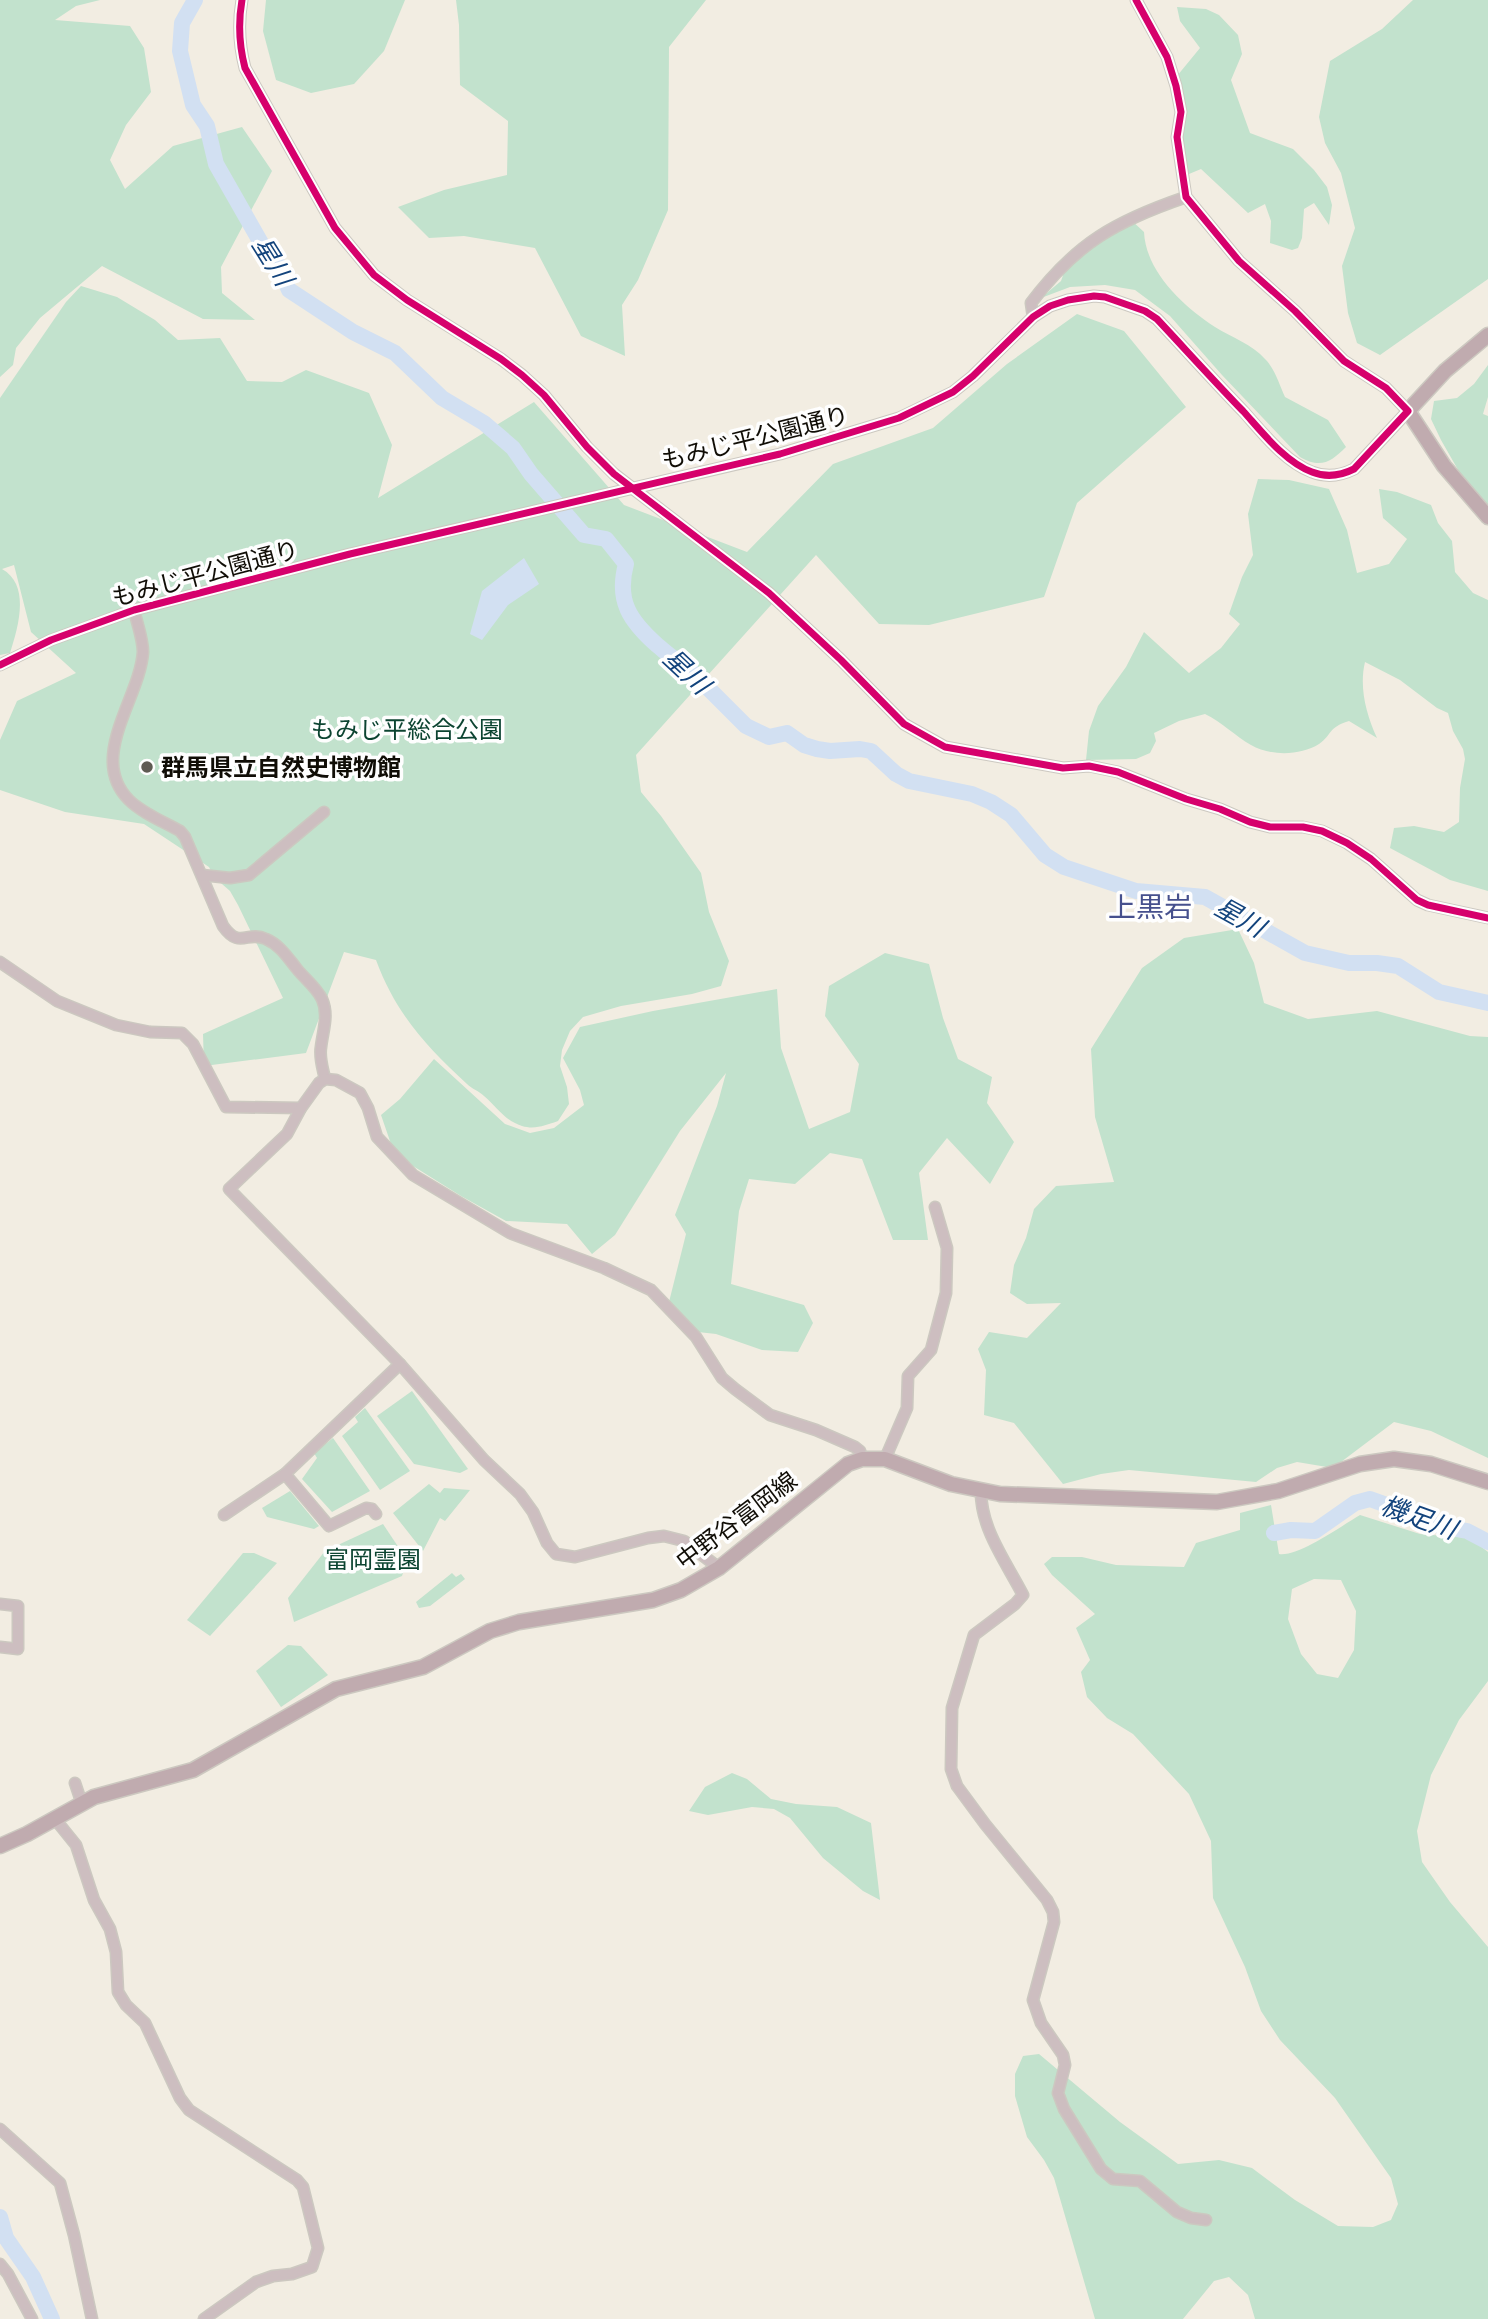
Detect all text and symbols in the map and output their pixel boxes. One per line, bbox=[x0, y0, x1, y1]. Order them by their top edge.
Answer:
water label: 星川 bbox=[243, 229, 305, 296]
street label: もみじ平公園通り bbox=[657, 396, 853, 478]
street label: もみじ平公園通り bbox=[108, 531, 302, 615]
water label: 星川 bbox=[655, 639, 722, 705]
park label: もみじ平総合公園 bbox=[311, 711, 503, 747]
place label: 群馬県立自然史博物館 bbox=[161, 749, 401, 785]
marker: 群馬県立自然史博物館 bbox=[139, 759, 155, 775]
district label: 上黒岩 bbox=[1108, 885, 1192, 928]
water label: 星川 bbox=[1208, 887, 1275, 948]
street label: 中野谷富岡線 bbox=[668, 1462, 804, 1578]
water label: 機足川 bbox=[1376, 1485, 1465, 1550]
park label: 富岡霊園 bbox=[325, 1541, 421, 1577]

